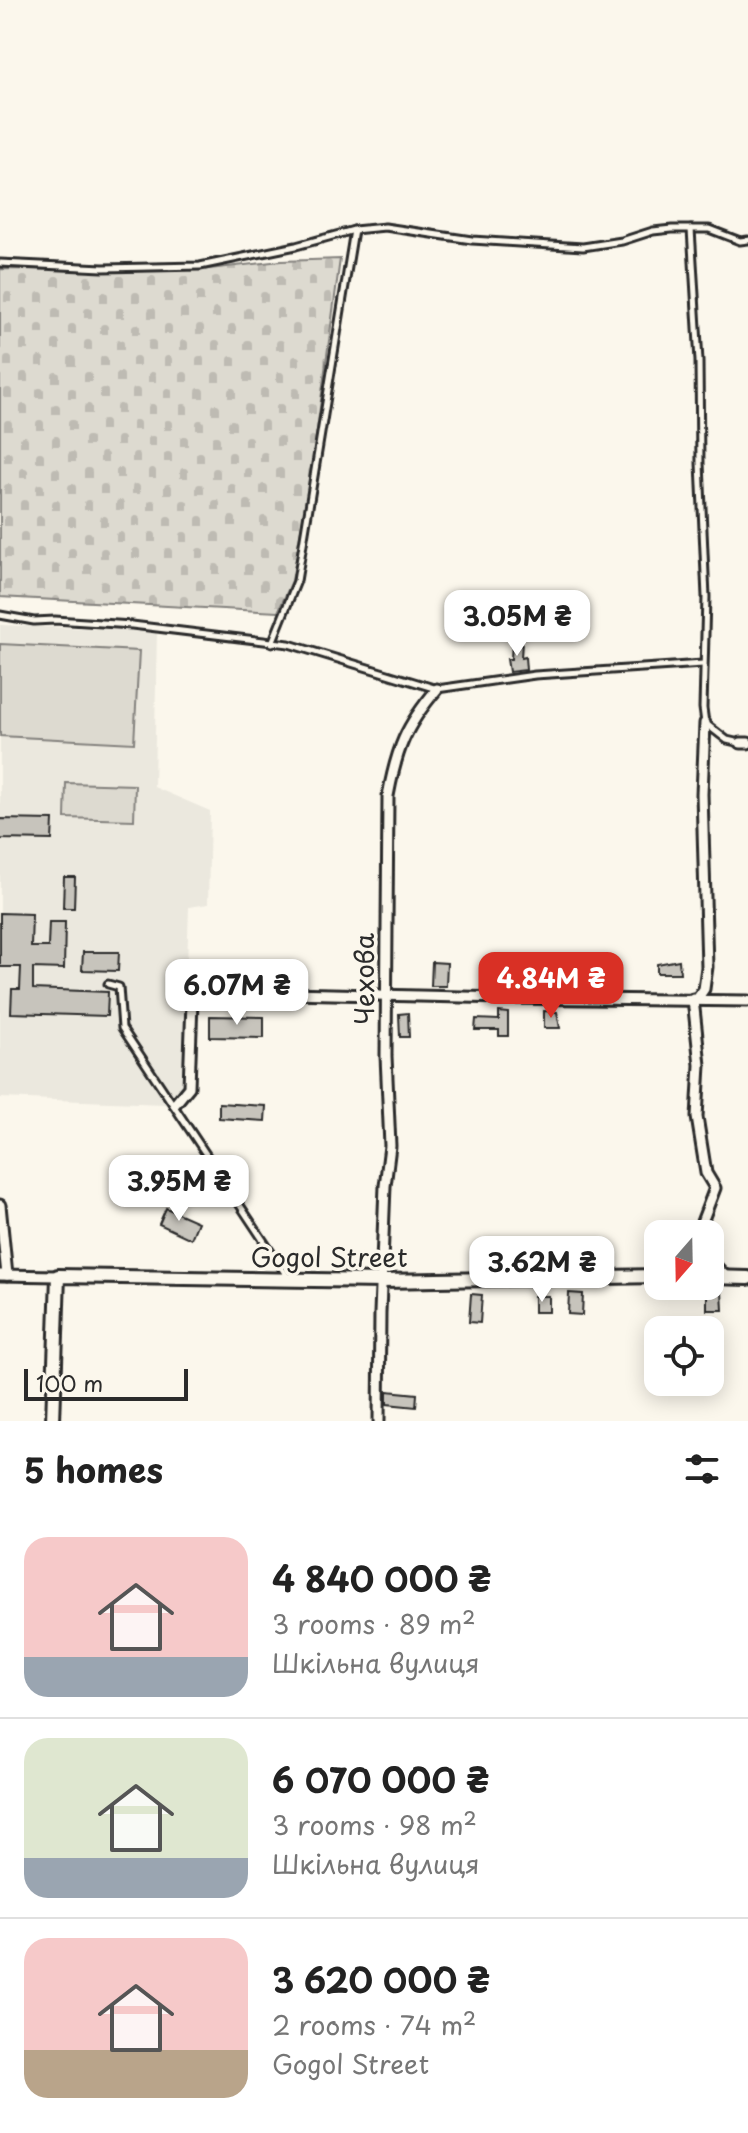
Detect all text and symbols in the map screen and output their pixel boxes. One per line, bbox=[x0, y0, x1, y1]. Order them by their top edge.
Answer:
pin: 3.05M ₴ bbox=[443, 590, 591, 658]
text: 3.05M ₴ bbox=[462, 596, 572, 635]
street label: Чехова bbox=[344, 932, 383, 1025]
pin: 4.84M ₴ bbox=[477, 952, 625, 1020]
text: 4.84M ₴ bbox=[497, 958, 606, 997]
pin: 6.07M ₴ bbox=[163, 959, 311, 1027]
text: 6.07M ₴ bbox=[183, 965, 291, 1004]
pin: 3.95M ₴ bbox=[105, 1155, 253, 1223]
text: 3.95M ₴ bbox=[127, 1161, 231, 1200]
north arrow bbox=[644, 1220, 724, 1300]
map controls bbox=[644, 1220, 724, 1396]
pin: 3.62M ₴ bbox=[468, 1236, 616, 1304]
street label: Gogol Street bbox=[250, 1237, 408, 1276]
text: 3.62M ₴ bbox=[487, 1242, 597, 1281]
button: locate bbox=[644, 1316, 724, 1396]
scale bar bbox=[24, 1365, 188, 1401]
text: 100 m bbox=[36, 1366, 103, 1399]
text: 5 homes bbox=[24, 1443, 163, 1495]
icon: filters bbox=[680, 1447, 724, 1491]
text: 4 840 000 ₴ bbox=[272, 1552, 491, 1604]
icon: home bbox=[88, 1569, 184, 1665]
text: 3 rooms · 89 m² bbox=[272, 1604, 476, 1643]
text: Шкільна вулиця bbox=[272, 1643, 480, 1682]
text: 6 070 000 ₴ bbox=[272, 1753, 489, 1805]
icon: home bbox=[88, 1770, 184, 1866]
text: 3 rooms · 98 m² bbox=[272, 1805, 477, 1844]
text: Шкільна вулиця bbox=[272, 1844, 480, 1883]
text: 3 620 000 ₴ bbox=[272, 1953, 490, 2005]
icon: home bbox=[88, 1970, 184, 2066]
text: 2 rooms · 74 m² bbox=[272, 2005, 476, 2044]
text: Gogol Street bbox=[272, 2044, 429, 2083]

